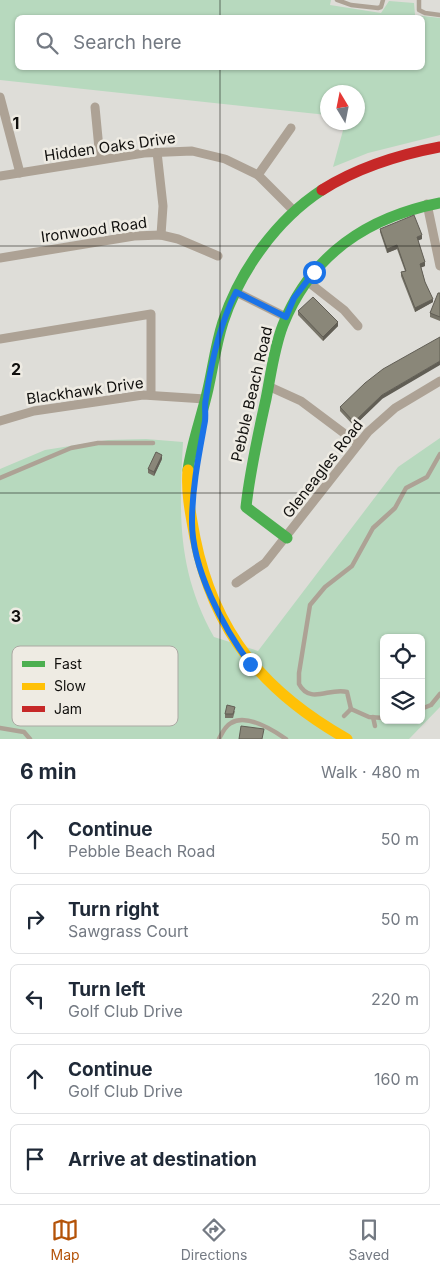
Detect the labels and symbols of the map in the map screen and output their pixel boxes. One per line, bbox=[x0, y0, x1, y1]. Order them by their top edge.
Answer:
north arrow bbox=[320, 85, 365, 130]
text: 1 bbox=[13, 113, 19, 133]
street label: Hidden Oaks Drive bbox=[43, 128, 177, 165]
street label: Ironwood Road bbox=[40, 213, 148, 246]
route start bbox=[303, 261, 326, 284]
street label: Pebble Beach Road bbox=[227, 324, 276, 463]
text: 2 bbox=[11, 359, 21, 379]
street label: Blackhawk Drive bbox=[25, 373, 145, 408]
street label: Gleneagles Road bbox=[278, 416, 367, 522]
text: 3 bbox=[11, 606, 21, 626]
legend bbox=[12, 646, 178, 726]
route end bbox=[239, 653, 262, 676]
text: Fast bbox=[54, 655, 82, 672]
text: Slow bbox=[54, 677, 86, 694]
text: Jam bbox=[54, 700, 82, 717]

